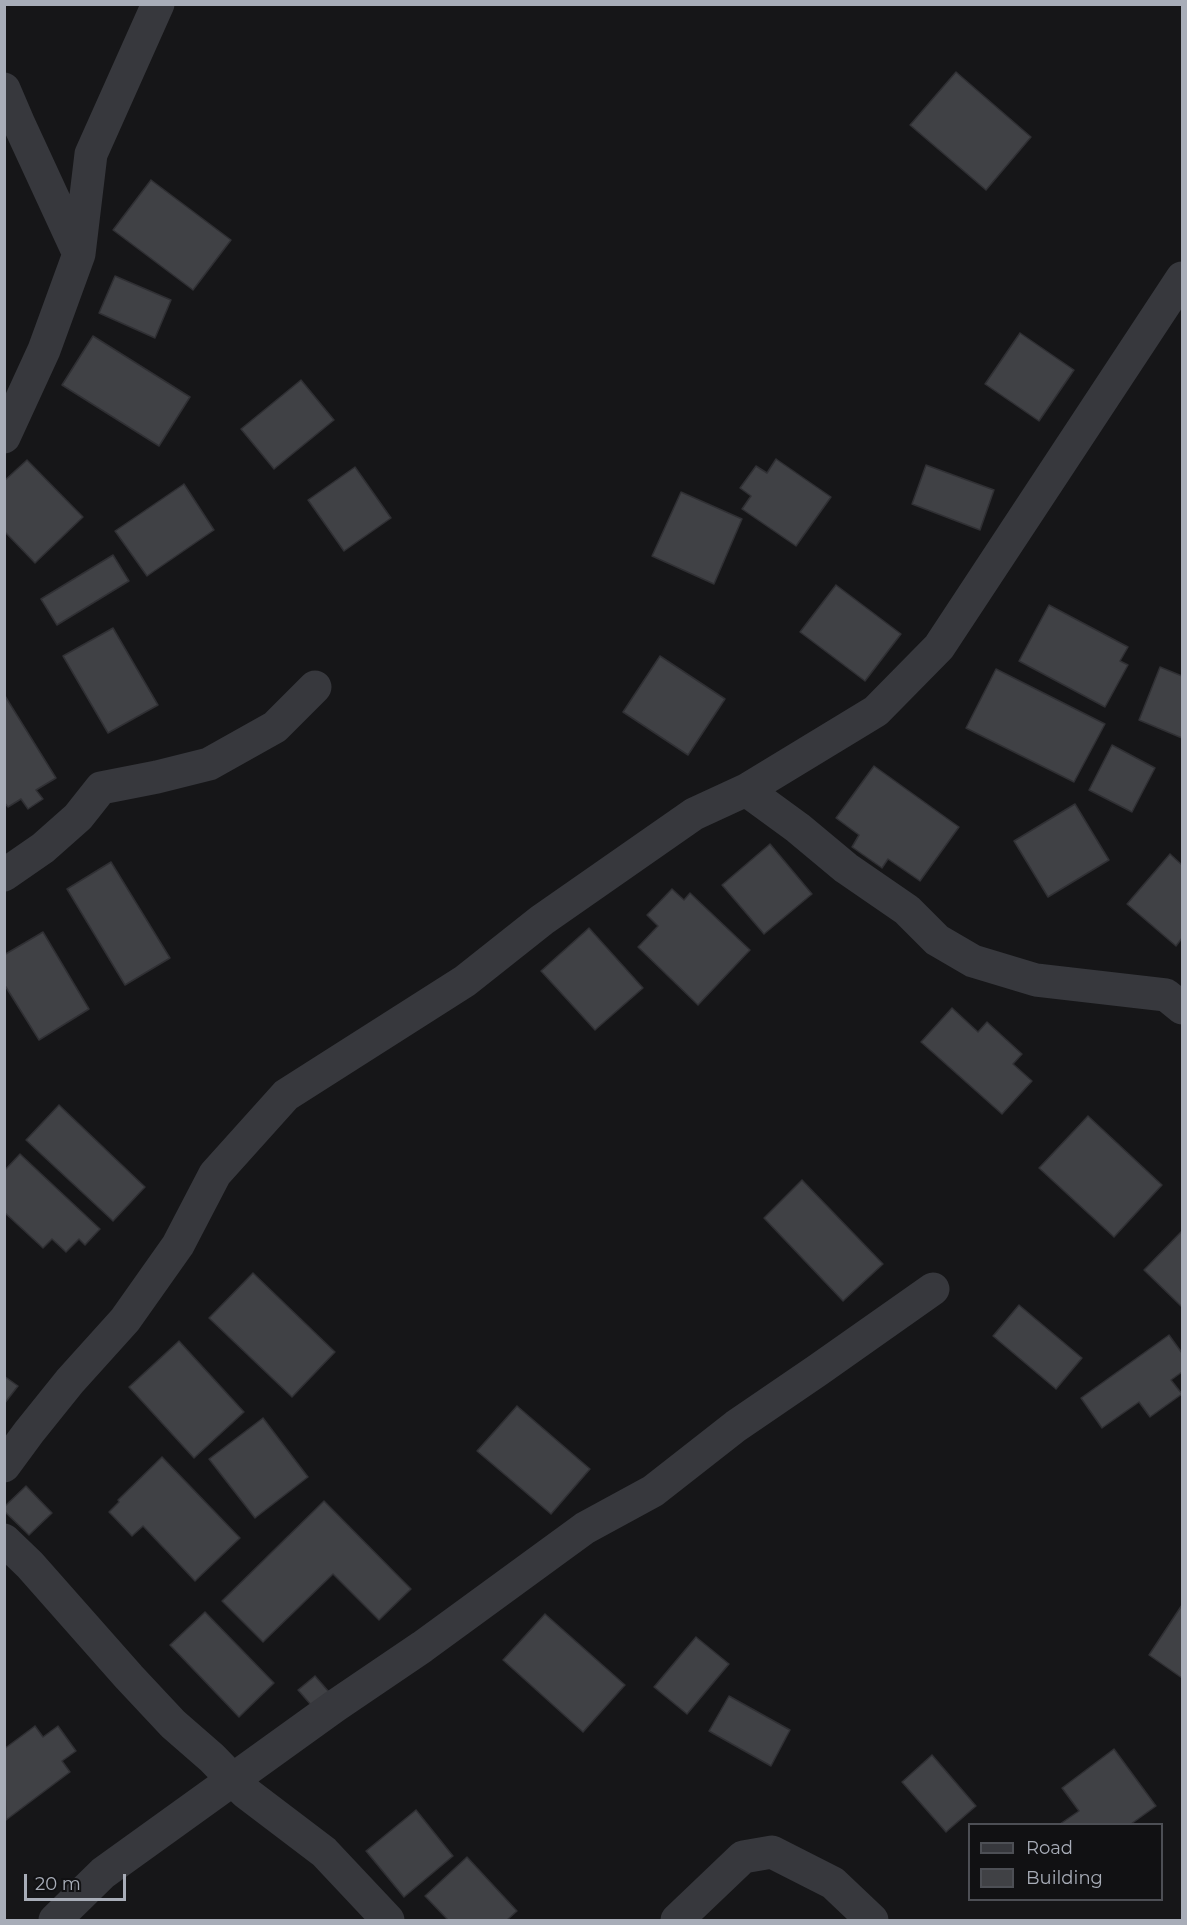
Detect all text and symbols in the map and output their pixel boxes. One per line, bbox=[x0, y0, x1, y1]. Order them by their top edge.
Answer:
legend bbox=[968, 1823, 1163, 1901]
text: Road bbox=[1026, 1837, 1073, 1859]
scale bar bbox=[27, 1862, 129, 1900]
text: Building bbox=[1026, 1867, 1103, 1889]
text: 20 m bbox=[35, 1873, 81, 1895]

